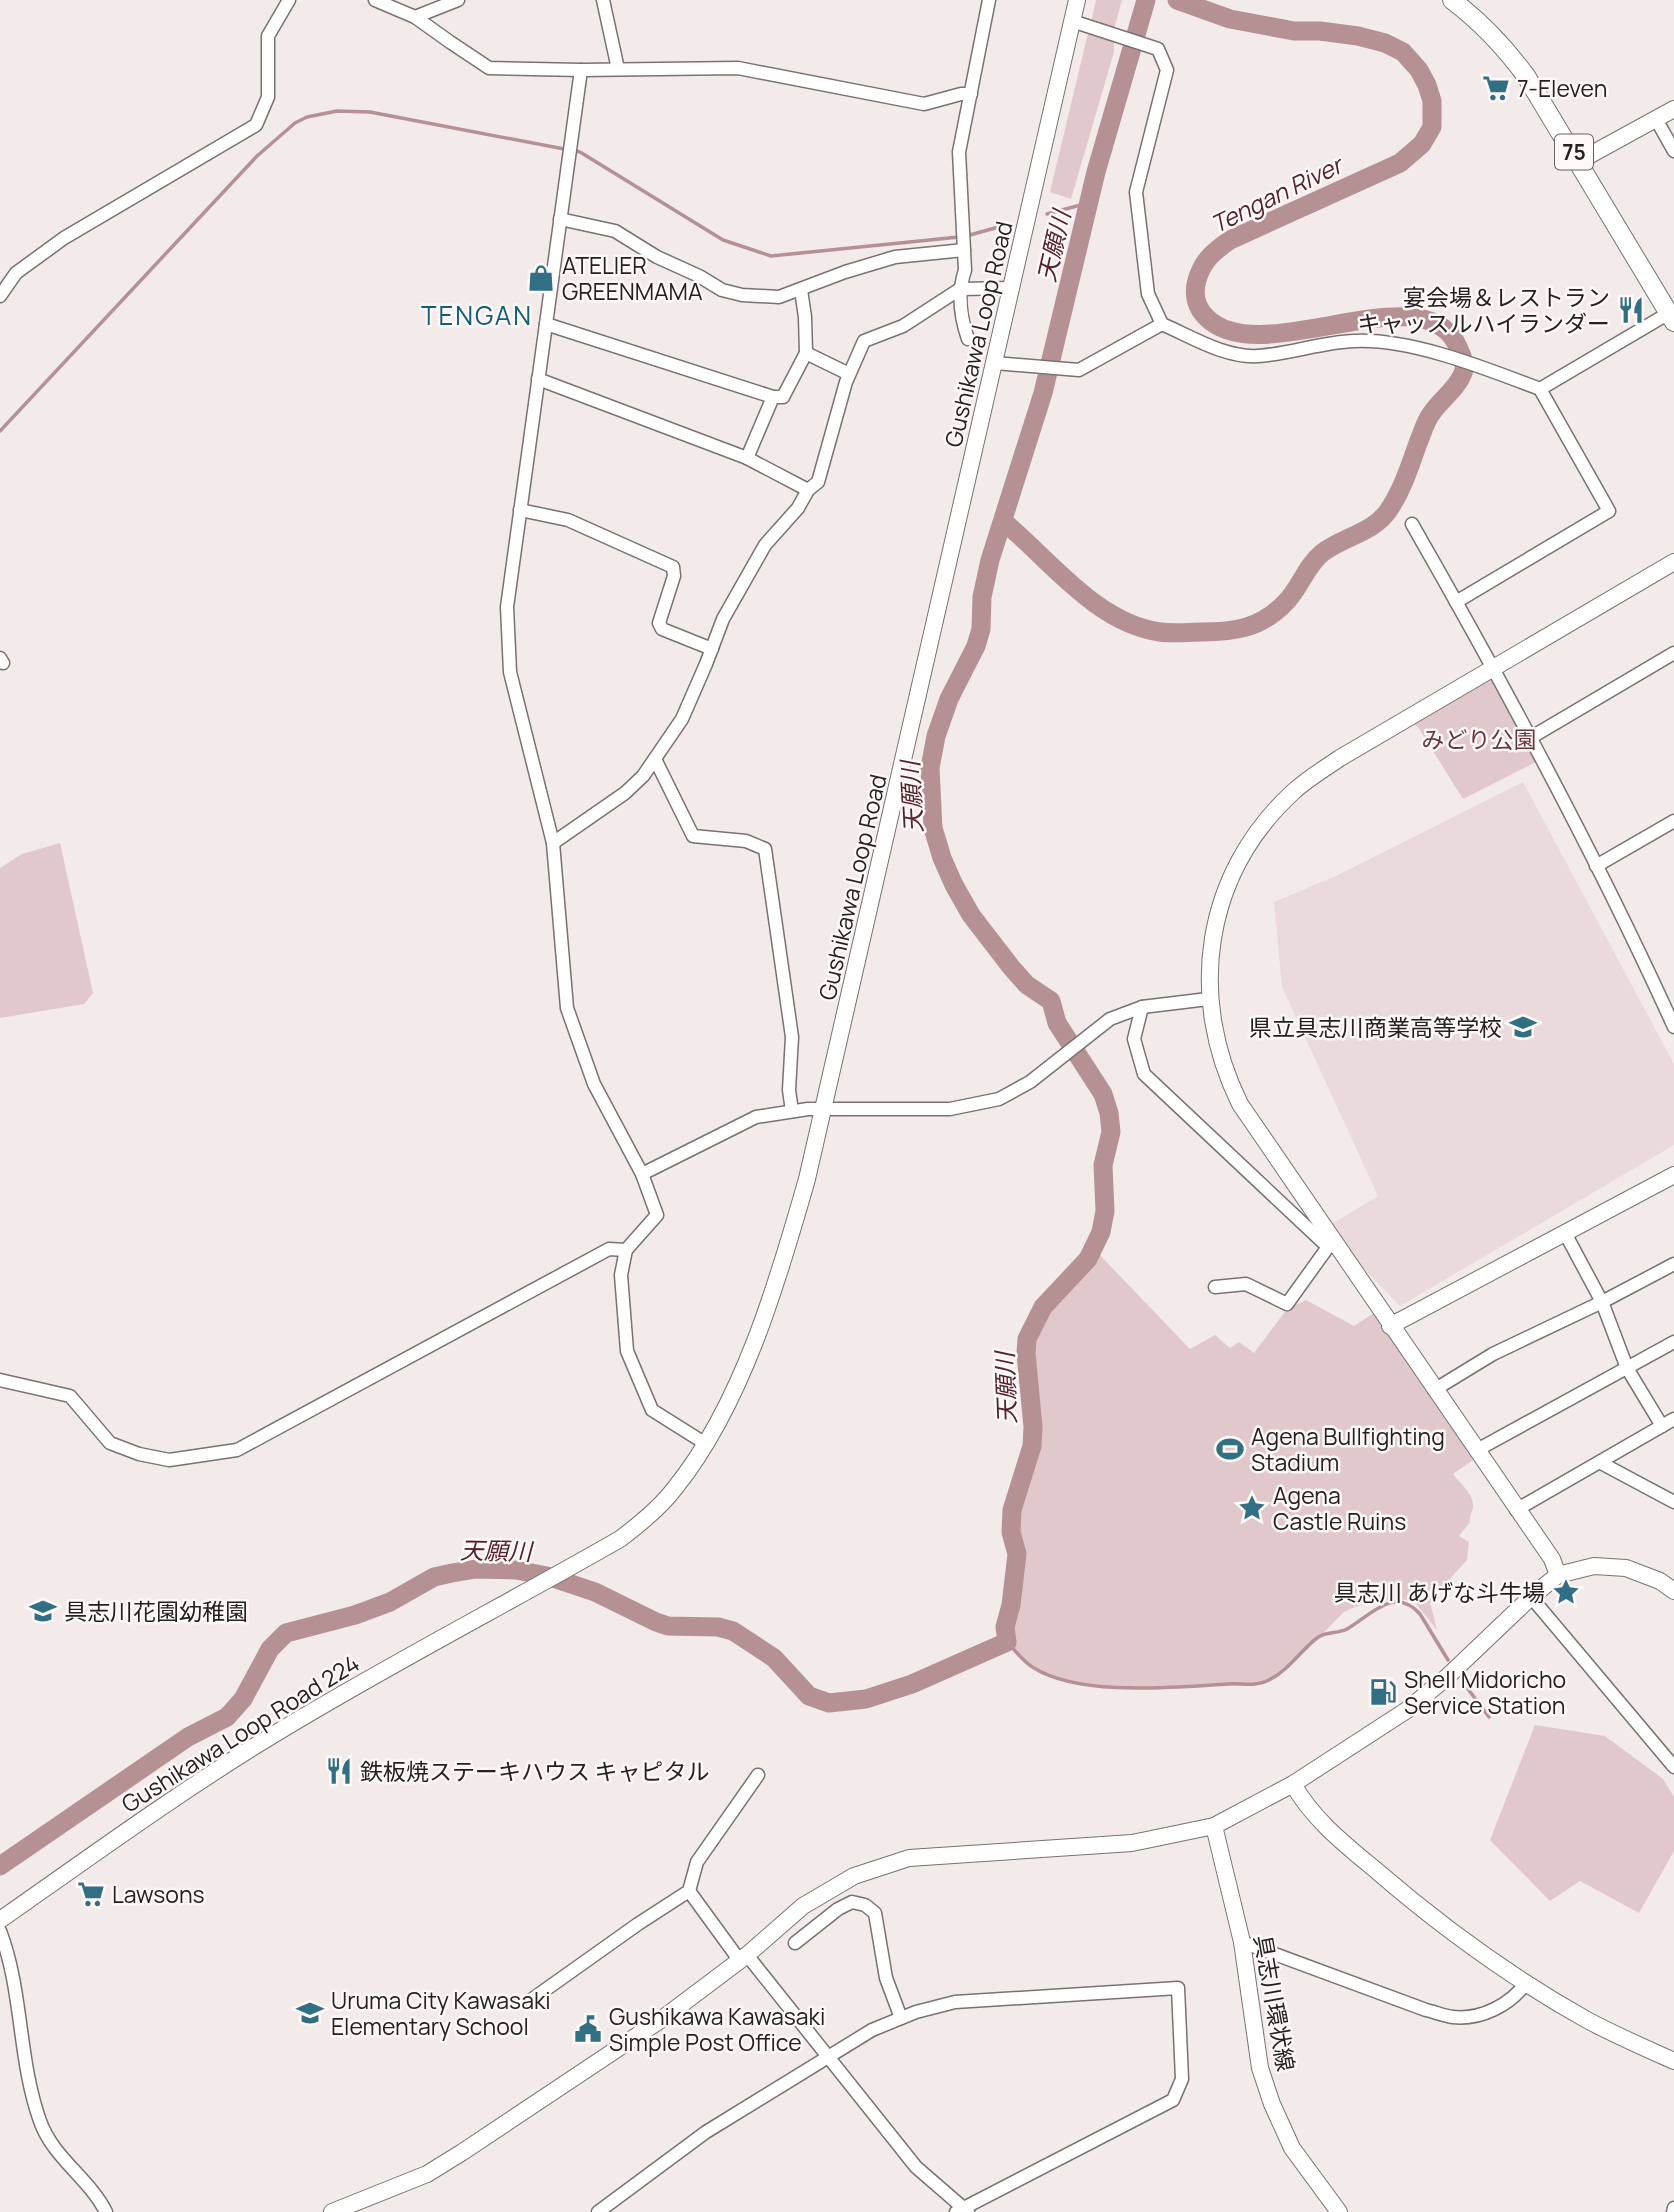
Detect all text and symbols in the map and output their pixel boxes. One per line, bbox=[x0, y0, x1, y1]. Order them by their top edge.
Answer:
place label: 7-Eleven bbox=[1517, 72, 1607, 104]
supermarket icon: 7-Eleven bbox=[1481, 73, 1511, 103]
road number: 75 bbox=[1555, 134, 1593, 170]
water label: Tengan River bbox=[1205, 147, 1350, 240]
water label: 天願川 bbox=[1029, 204, 1078, 285]
street label: Gushikawa Loop Road bbox=[936, 218, 1020, 450]
place label: ATELIER GREENMAMA bbox=[562, 249, 703, 307]
shop icon: ATELIER GREENMAMA bbox=[526, 263, 556, 293]
place label: 宴会場＆レストラン キャッスルハイランダー bbox=[1357, 281, 1610, 339]
restaurant icon: 宴会場＆レストラン キャッスルハイランダー bbox=[1616, 295, 1646, 325]
district label: TENGAN bbox=[421, 297, 533, 333]
park label: みどり公園 bbox=[1422, 723, 1537, 755]
water label: 天願川 bbox=[892, 757, 929, 834]
street label: Gushikawa Loop Road bbox=[810, 771, 894, 1003]
place label: 県立具志川商業高等学校 bbox=[1249, 1011, 1502, 1043]
school or university icon: 県立具志川商業高等学校 bbox=[1508, 1012, 1538, 1042]
water label: 天願川 bbox=[987, 1348, 1023, 1425]
place label: Agena Bullfighting Stadium bbox=[1251, 1420, 1445, 1478]
sports icon: Agena Bullfighting Stadium bbox=[1215, 1434, 1245, 1464]
place label: Agena Castle Ruins bbox=[1273, 1479, 1406, 1537]
place icon: Agena Castle Ruins bbox=[1237, 1493, 1267, 1523]
water label: 天願川 bbox=[460, 1533, 535, 1567]
place label: 具志川 あげな斗牛場 bbox=[1333, 1576, 1545, 1608]
place icon: 具志川 あげな斗牛場 bbox=[1551, 1577, 1581, 1607]
place label: 具志川花園幼稚園 bbox=[64, 1595, 248, 1627]
school or university icon: 具志川花園幼稚園 bbox=[28, 1596, 58, 1626]
street label: Gushikawa Loop Road 224 bbox=[115, 1647, 365, 1819]
place label: Shell Midoricho Service Station bbox=[1404, 1663, 1566, 1721]
fuel station icon: Shell Midoricho Service Station bbox=[1368, 1677, 1398, 1707]
place label: 鉄板焼ステーキハウス キャピタル bbox=[360, 1755, 710, 1787]
restaurant icon: 鉄板焼ステーキハウス キャピタル bbox=[324, 1756, 354, 1786]
place label: Lawsons bbox=[112, 1878, 205, 1910]
supermarket icon: Lawsons bbox=[76, 1879, 106, 1909]
street label: 具志川環状線 bbox=[1247, 1932, 1303, 2074]
place label: Uruma City Kawasaki Elementary School bbox=[331, 1984, 551, 2042]
school or university icon: Uruma City Kawasaki Elementary School bbox=[295, 1998, 325, 2028]
place label: Gushikawa Kawasaki Simple Post Office bbox=[609, 2000, 825, 2058]
public building icon: Gushikawa Kawasaki Simple Post Office bbox=[573, 2014, 603, 2044]

